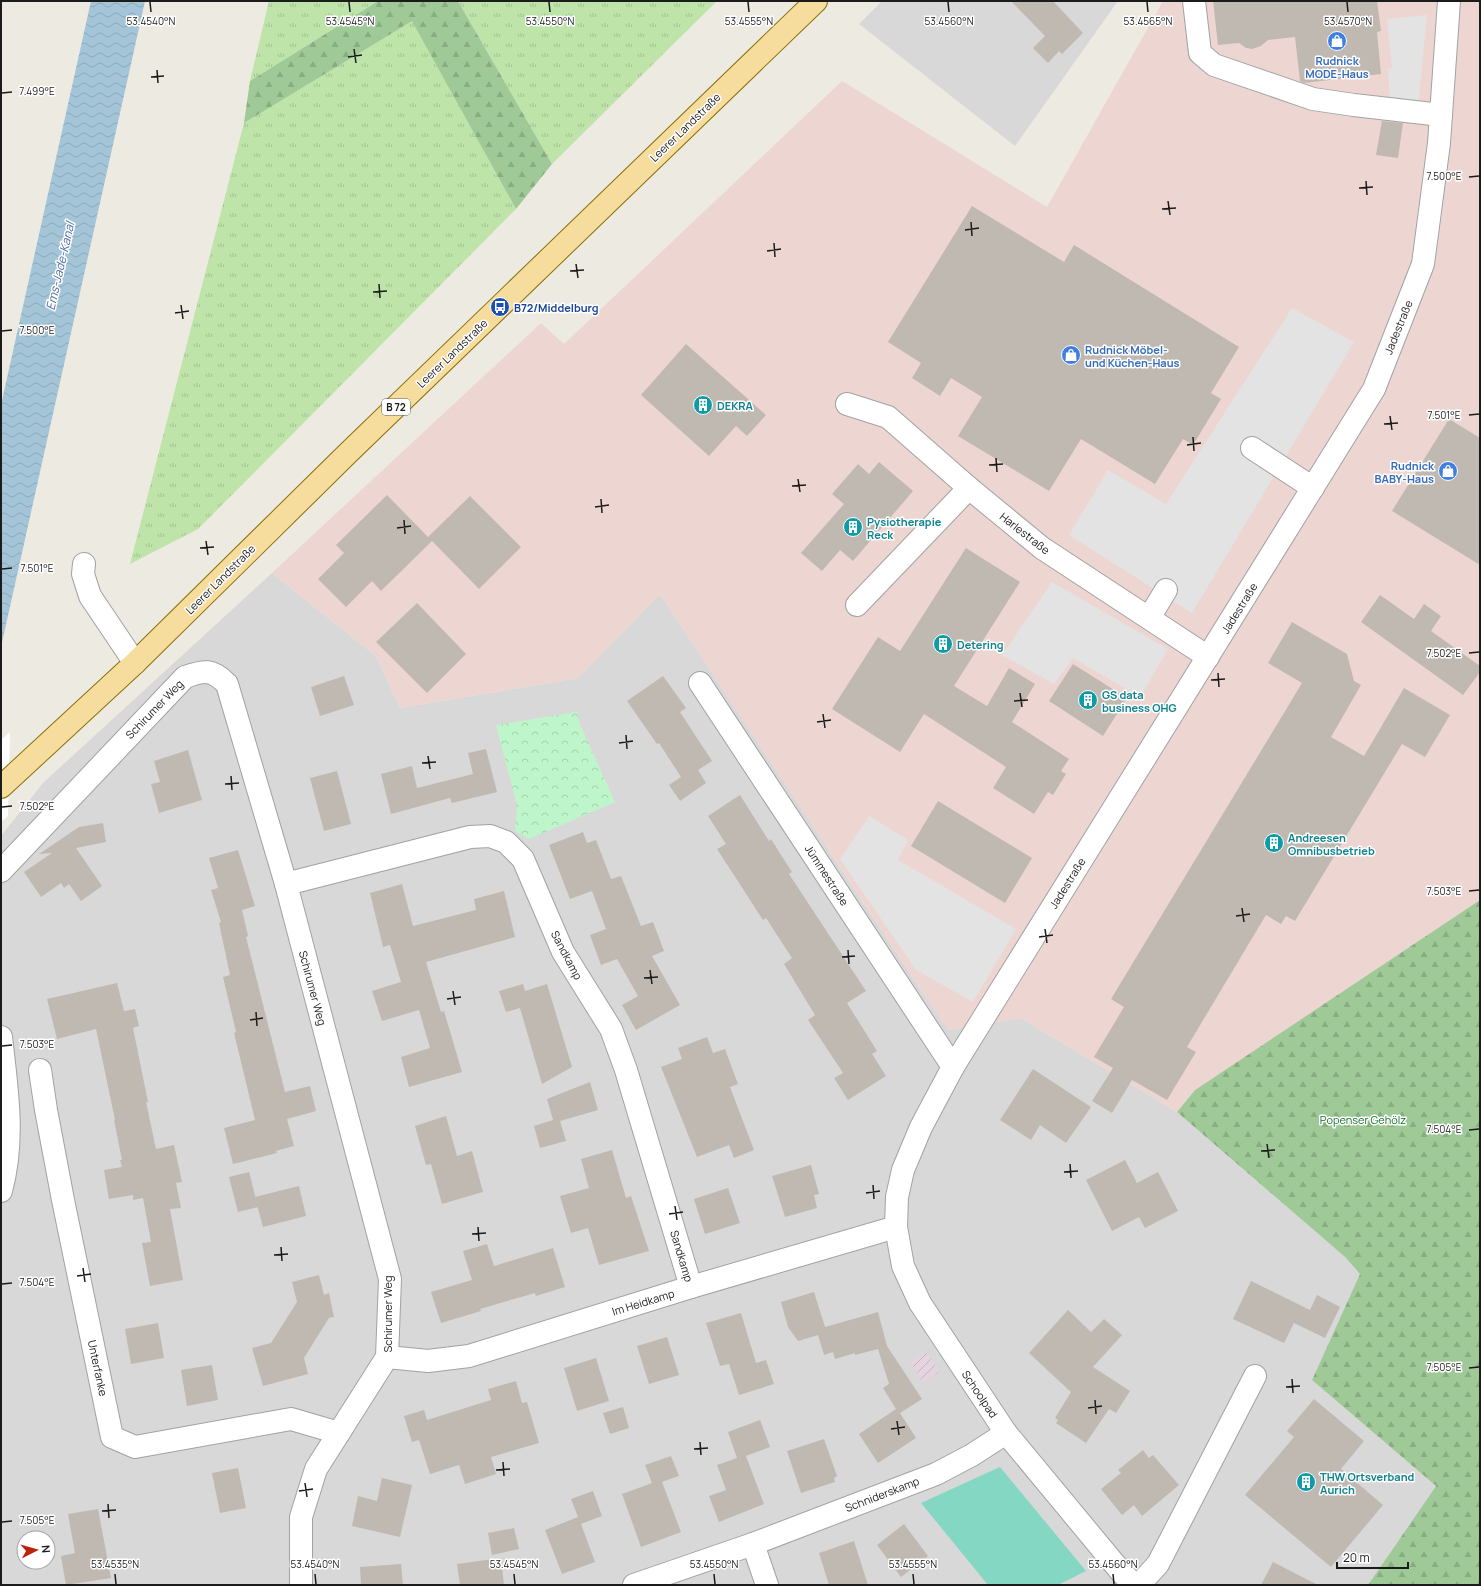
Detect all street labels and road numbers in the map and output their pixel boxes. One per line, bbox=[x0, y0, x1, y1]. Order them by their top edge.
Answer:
street label: Leerer Landstraße bbox=[646, 89, 724, 165]
street label: Jadestraße bbox=[1380, 297, 1416, 356]
street label: Leerer Landstraße bbox=[413, 315, 491, 391]
road number: B 72 bbox=[382, 399, 410, 415]
street label: Harlestraße bbox=[997, 509, 1054, 558]
street label: Leerer Landstraße bbox=[182, 541, 258, 617]
street label: Jadestraße bbox=[1217, 579, 1261, 636]
street label: Schirumer Weg bbox=[122, 676, 186, 742]
street label: Jümmestraße bbox=[802, 842, 853, 909]
street label: Jadestraße bbox=[1045, 854, 1089, 911]
street label: Sandkamp bbox=[548, 928, 586, 982]
street label: Schirumer Weg bbox=[296, 949, 330, 1027]
street label: Sandkamp bbox=[667, 1228, 697, 1284]
street label: Schirumer Weg bbox=[380, 1276, 395, 1352]
street label: Im Heidkamp bbox=[610, 1285, 677, 1319]
street label: Unterfanke bbox=[85, 1339, 111, 1398]
street label: Schoolpad bbox=[959, 1367, 1001, 1421]
street label: Schniderskamp bbox=[843, 1473, 922, 1515]

